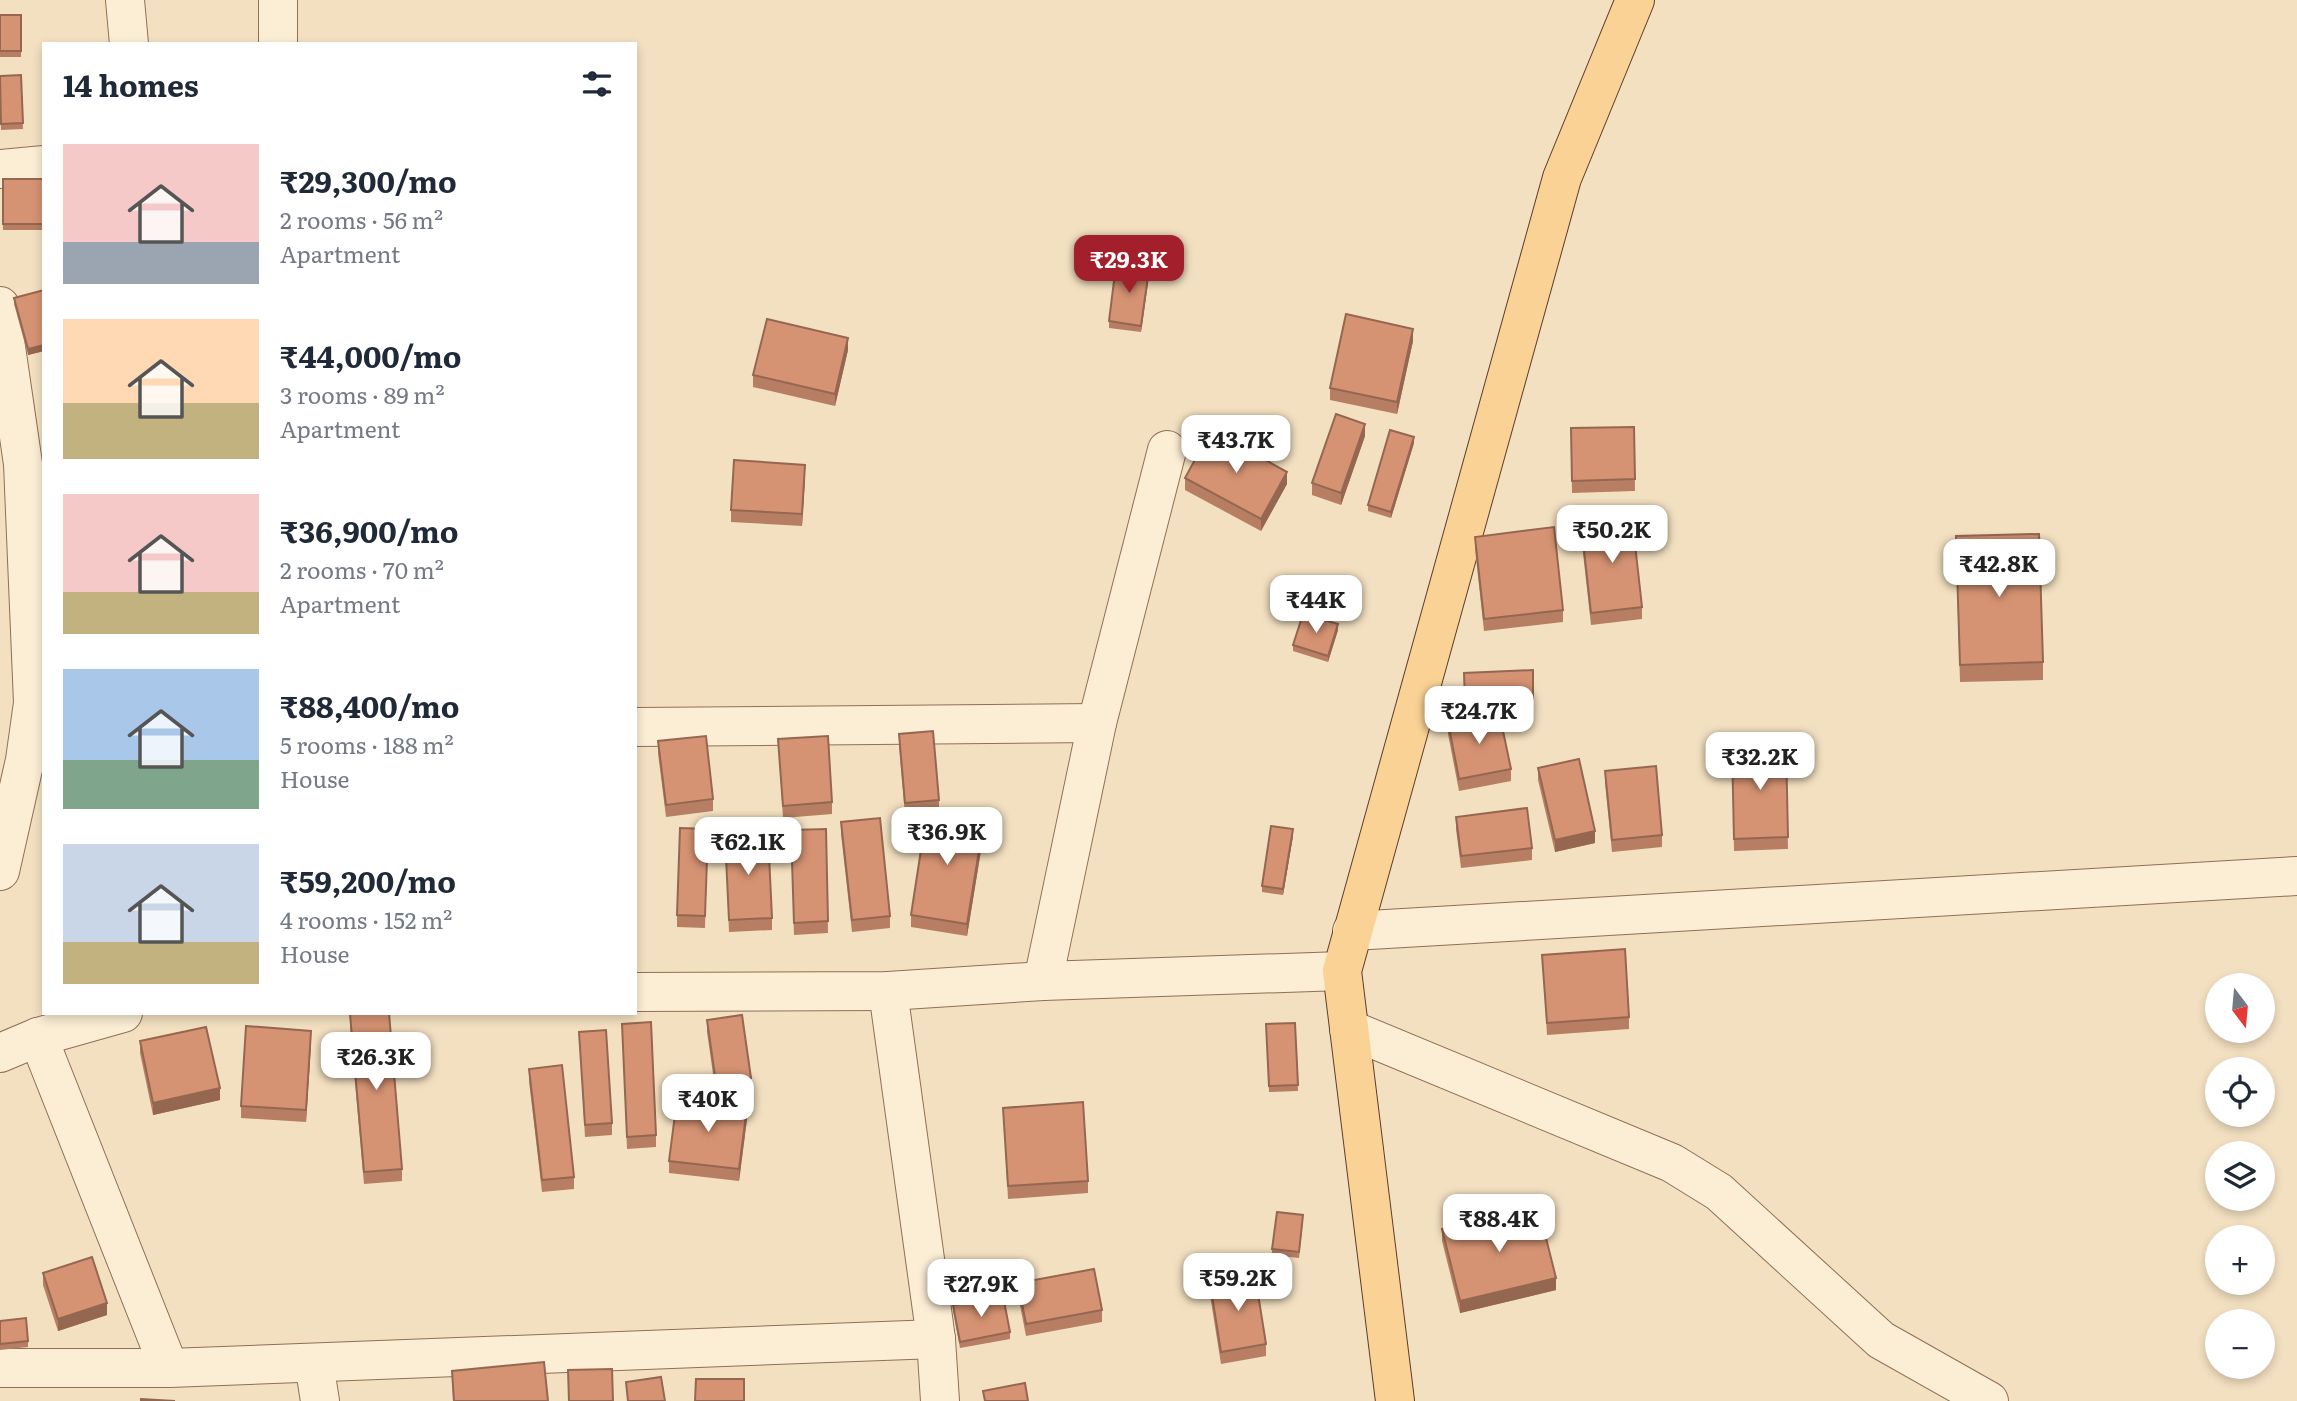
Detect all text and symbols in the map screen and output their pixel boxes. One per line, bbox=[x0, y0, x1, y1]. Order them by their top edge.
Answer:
text: 14 homes bbox=[63, 62, 199, 106]
icon: filters bbox=[578, 65, 616, 103]
text: ₹29,300/mo bbox=[280, 158, 457, 202]
icon: home bbox=[119, 172, 203, 256]
text: 2 rooms · 56 m² bbox=[280, 202, 443, 236]
text: Apartment bbox=[280, 236, 400, 270]
pin: ₹29.3K bbox=[1072, 236, 1186, 295]
text: ₹29.3K bbox=[1090, 241, 1168, 275]
text: ₹44,000/mo bbox=[280, 333, 462, 377]
icon: home bbox=[119, 347, 203, 431]
text: 3 rooms · 89 m² bbox=[280, 377, 445, 411]
text: Apartment bbox=[280, 411, 400, 445]
pin: ₹43.7K bbox=[1179, 416, 1293, 475]
text: ₹43.7K bbox=[1197, 421, 1275, 455]
pin: ₹50.2K bbox=[1555, 505, 1669, 565]
text: ₹36,900/mo bbox=[280, 508, 458, 552]
text: ₹50.2K bbox=[1573, 511, 1651, 545]
icon: home bbox=[119, 522, 203, 606]
pin: ₹42.8K bbox=[1942, 540, 2056, 599]
text: ₹42.8K bbox=[1959, 545, 2039, 579]
text: 2 rooms · 70 m² bbox=[280, 552, 444, 586]
pin: ₹44K bbox=[1275, 576, 1357, 635]
text: ₹44K bbox=[1286, 581, 1346, 615]
text: Apartment bbox=[280, 586, 400, 620]
text: ₹88,400/mo bbox=[280, 683, 459, 727]
pin: ₹24.7K bbox=[1422, 686, 1536, 746]
text: ₹24.7K bbox=[1441, 692, 1517, 726]
icon: home bbox=[119, 697, 203, 781]
text: 5 rooms · 188 m² bbox=[280, 727, 454, 761]
pin: ₹32.2K bbox=[1703, 732, 1817, 792]
text: ₹32.2K bbox=[1722, 738, 1798, 772]
text: House bbox=[280, 761, 349, 795]
pin: ₹36.9K bbox=[890, 808, 1004, 867]
text: ₹36.9K bbox=[907, 813, 987, 847]
pin: ₹62.1K bbox=[691, 818, 805, 877]
text: ₹62.1K bbox=[710, 823, 786, 857]
text: ₹59,200/mo bbox=[280, 858, 456, 902]
icon: home bbox=[119, 872, 203, 956]
text: 4 rooms · 152 m² bbox=[280, 902, 453, 936]
text: House bbox=[280, 936, 349, 970]
north arrow bbox=[2205, 973, 2275, 1043]
map controls bbox=[2205, 973, 2275, 1379]
pin: ₹26.3K bbox=[319, 1032, 433, 1092]
text: ₹26.3K bbox=[337, 1038, 415, 1072]
button: locate bbox=[2205, 1057, 2275, 1127]
pin: ₹40K bbox=[667, 1074, 749, 1134]
text: ₹40K bbox=[678, 1080, 738, 1114]
button: layers bbox=[2205, 1141, 2275, 1211]
pin: ₹88.4K bbox=[1442, 1194, 1556, 1254]
text: ₹88.4K bbox=[1459, 1200, 1539, 1234]
button: + bbox=[2205, 1225, 2275, 1295]
pin: ₹59.2K bbox=[1181, 1254, 1295, 1313]
text: ₹59.2K bbox=[1199, 1259, 1277, 1293]
pin: ₹27.9K bbox=[924, 1260, 1038, 1319]
text: ₹27.9K bbox=[943, 1265, 1019, 1299]
button: − bbox=[2205, 1309, 2275, 1379]

